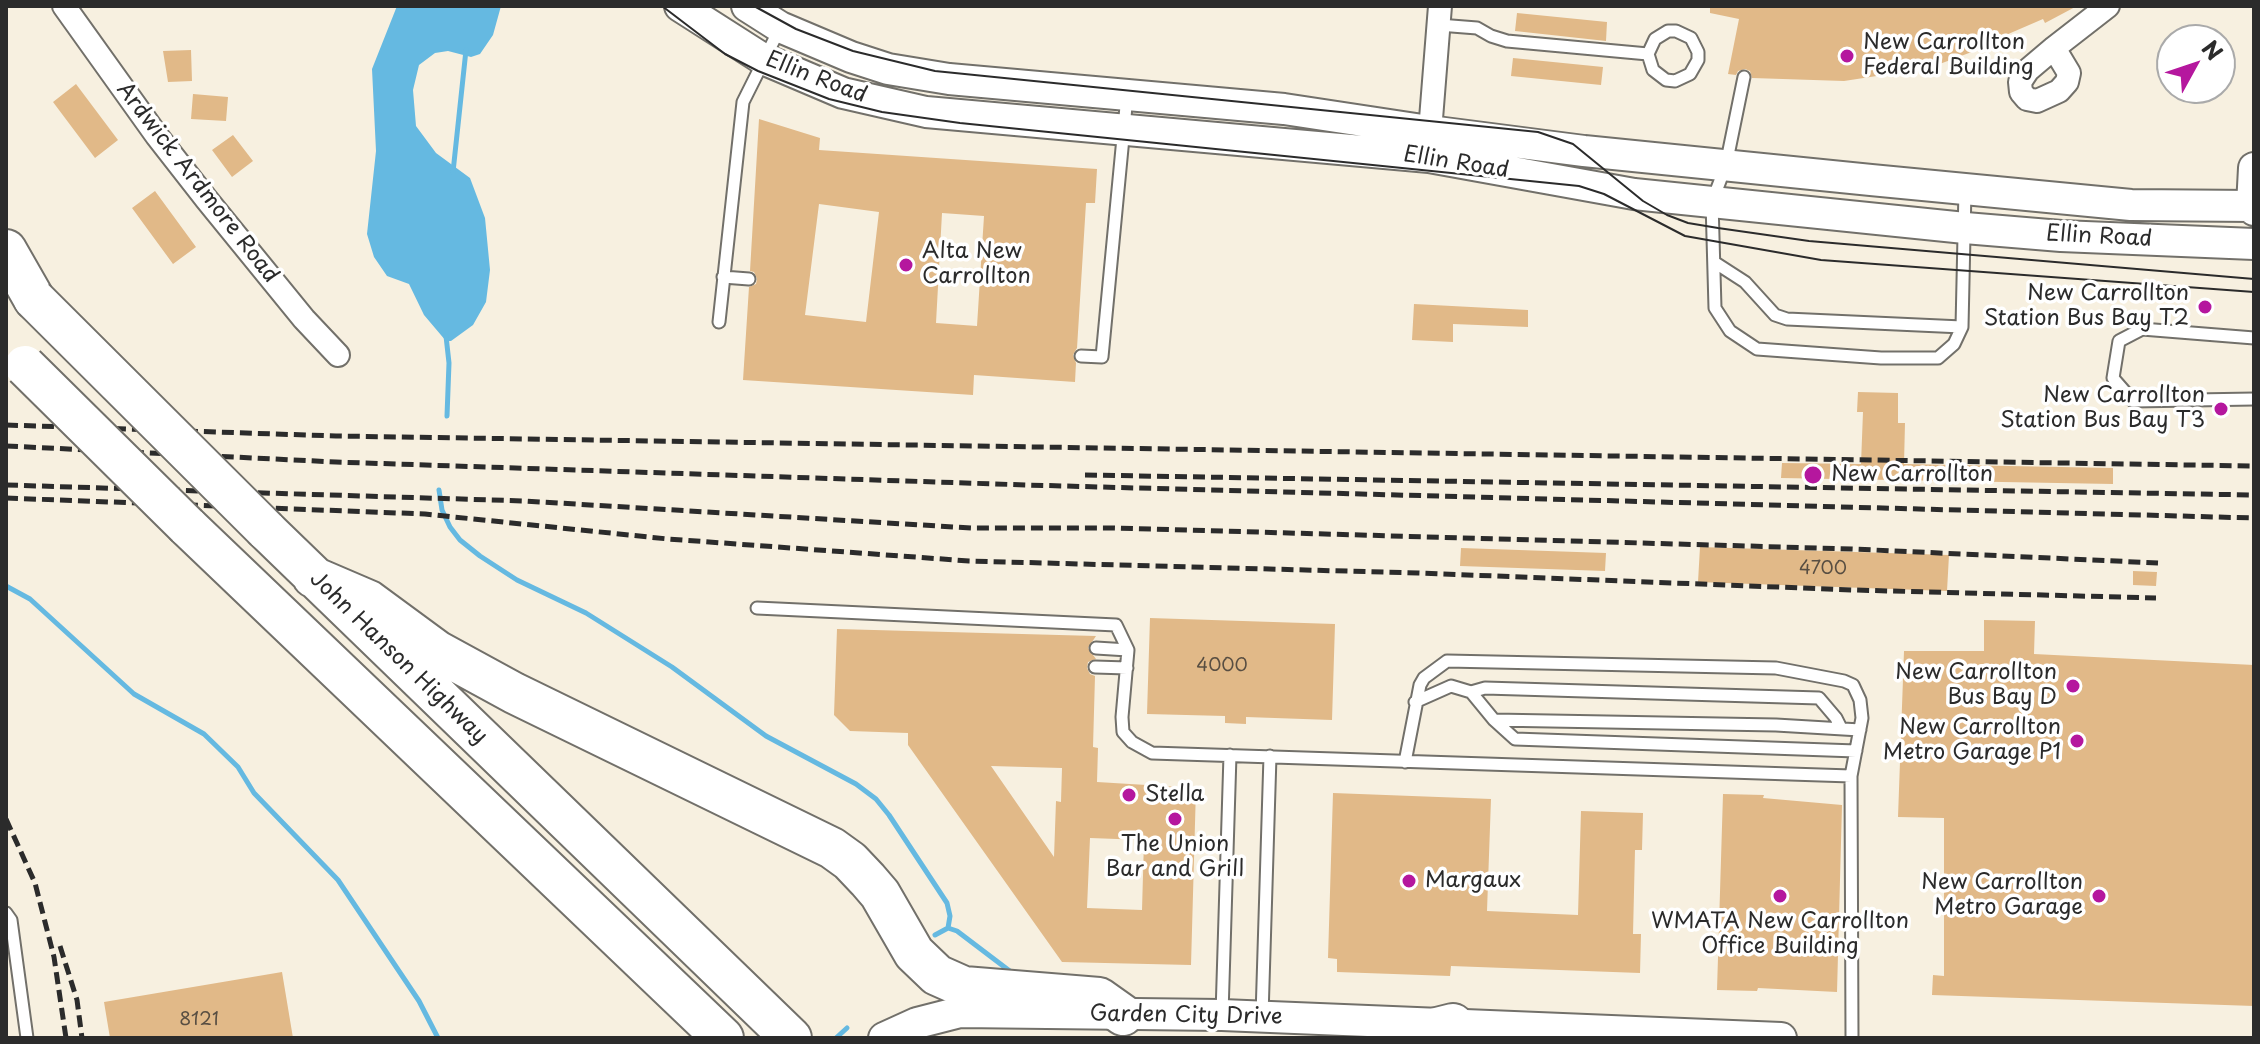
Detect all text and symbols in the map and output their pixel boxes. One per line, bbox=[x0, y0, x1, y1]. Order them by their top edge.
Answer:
north arrow bbox=[2156, 24, 2236, 104]
place label: New Carrollton Federal Building bbox=[1863, 30, 2034, 82]
text: N bbox=[2195, 32, 2231, 67]
street label: Ellin Road bbox=[762, 47, 870, 109]
marker: New Carrollton Federal Building bbox=[1838, 47, 1856, 65]
street label: Ardwick Ardmore Road bbox=[111, 78, 283, 288]
street label: Ellin Road bbox=[1401, 142, 1511, 184]
street label: Ellin Road bbox=[2045, 221, 2153, 253]
place label: Alta New Carrollton bbox=[922, 239, 1031, 290]
marker: Alta New Carrollton bbox=[897, 256, 915, 274]
place label: New Carrollton Station Bus Bay T2 bbox=[1984, 281, 2189, 332]
marker: New Carrollton Station Bus Bay T2 bbox=[2196, 298, 2214, 316]
place label: New Carrollton Station Bus Bay T3 bbox=[2000, 383, 2205, 434]
marker: New Carrollton Station Bus Bay T3 bbox=[2212, 400, 2230, 418]
place label: New Carrollton bbox=[1831, 462, 1993, 488]
marker: New Carrollton bbox=[1802, 464, 1824, 486]
house number: 4700 bbox=[1799, 558, 1847, 580]
street label: John Hanson Highway bbox=[304, 566, 492, 750]
house number: 4000 bbox=[1196, 655, 1248, 677]
place label: New Carrollton Bus Bay D bbox=[1895, 660, 2057, 712]
marker: New Carrollton Bus Bay D bbox=[2064, 677, 2082, 695]
place label: New Carrollton Metro Garage P1 bbox=[1883, 715, 2061, 766]
marker: New Carrollton Metro Garage P1 bbox=[2068, 732, 2086, 750]
place label: Stella bbox=[1145, 782, 1204, 808]
marker: Stella bbox=[1120, 786, 1138, 804]
marker: The Union Bar and Grill bbox=[1166, 810, 1184, 828]
place label: The Union Bar and Grill bbox=[1106, 832, 1244, 884]
place label: Margaux bbox=[1425, 868, 1521, 894]
place label: New Carrollton Metro Garage bbox=[1921, 870, 2083, 922]
marker: Margaux bbox=[1400, 872, 1418, 890]
marker: WMATA New Carrollton Office Building bbox=[1771, 887, 1789, 905]
marker: New Carrollton Metro Garage bbox=[2090, 887, 2108, 905]
place label: WMATA New Carrollton Office Building bbox=[1651, 909, 1909, 960]
street label: Garden City Drive bbox=[1089, 1001, 1283, 1031]
house number: 8121 bbox=[179, 1009, 219, 1031]

